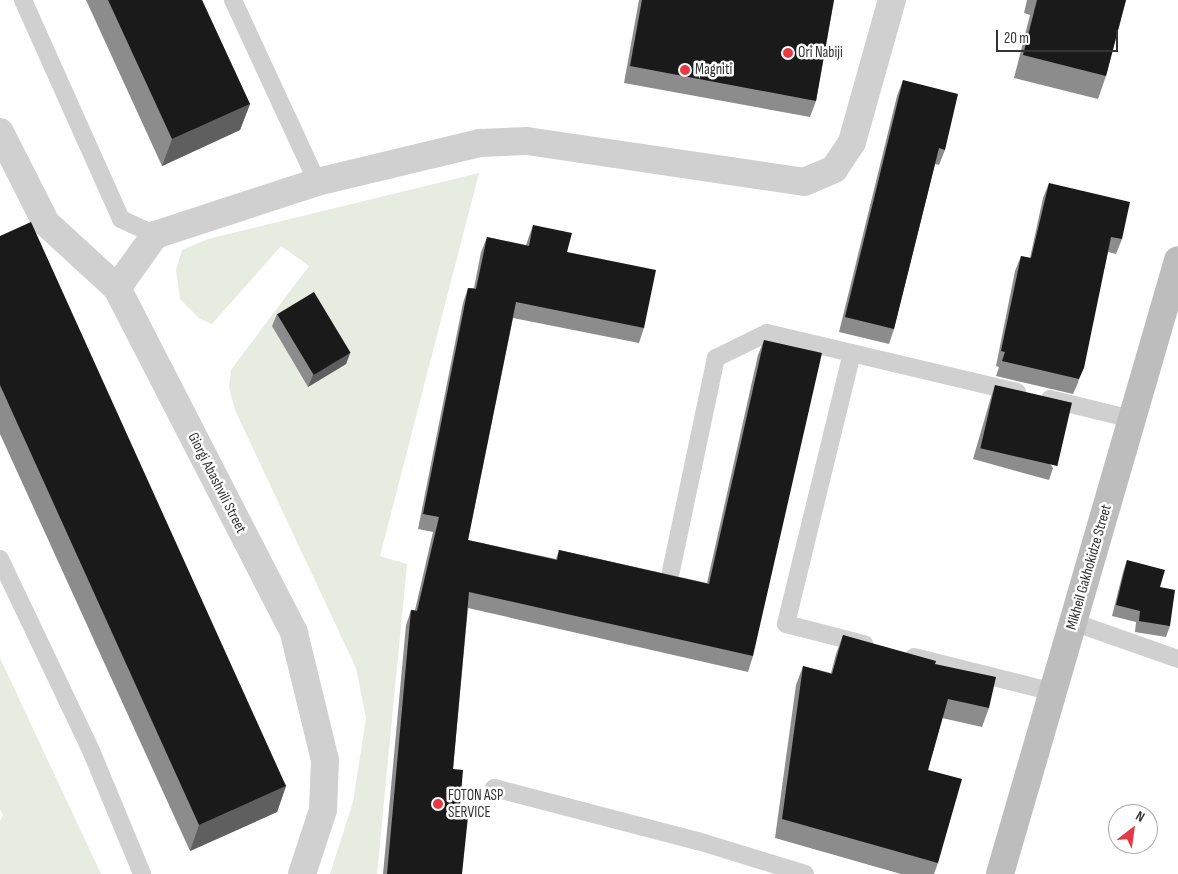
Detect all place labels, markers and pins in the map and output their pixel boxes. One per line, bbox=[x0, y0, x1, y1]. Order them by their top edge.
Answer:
place label: Ori Nabiji bbox=[798, 44, 843, 62]
marker: Ori Nabiji bbox=[782, 47, 794, 59]
place label: Magniti bbox=[695, 61, 732, 79]
marker: Magniti bbox=[679, 64, 691, 76]
place label: FOTON ASP SERVICE bbox=[448, 786, 503, 821]
marker: FOTON ASP SERVICE bbox=[432, 798, 444, 810]

